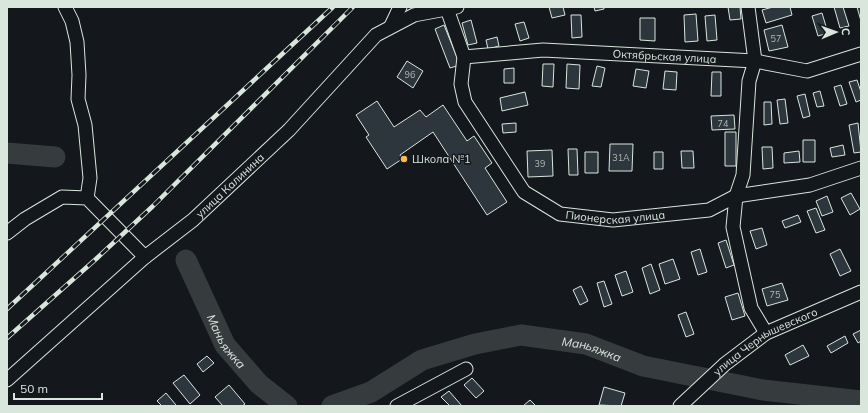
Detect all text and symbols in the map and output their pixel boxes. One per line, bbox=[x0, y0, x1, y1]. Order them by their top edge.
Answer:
north arrow bbox=[816, 12, 856, 52]
text: С bbox=[839, 28, 853, 36]
house number: 57 bbox=[771, 33, 781, 44]
street label: Октябрьская улица bbox=[612, 47, 717, 66]
house number: 96 bbox=[405, 69, 415, 80]
house number: 74 bbox=[718, 118, 729, 129]
street label: улица Калинина bbox=[193, 150, 267, 221]
place label: Школа №1 bbox=[412, 152, 471, 166]
house number: 31А bbox=[612, 152, 630, 163]
marker: Школа №1 bbox=[399, 154, 409, 164]
house number: 39 bbox=[535, 158, 545, 169]
street label: Пионерская улица bbox=[565, 208, 666, 227]
house number: 75 bbox=[770, 289, 781, 300]
street label: улица Чернышевского bbox=[710, 305, 820, 379]
water label: Маньяжка bbox=[204, 312, 249, 371]
water label: Маньяжка bbox=[561, 333, 623, 364]
scale bar bbox=[14, 375, 102, 401]
text: 50 m bbox=[20, 381, 48, 396]

